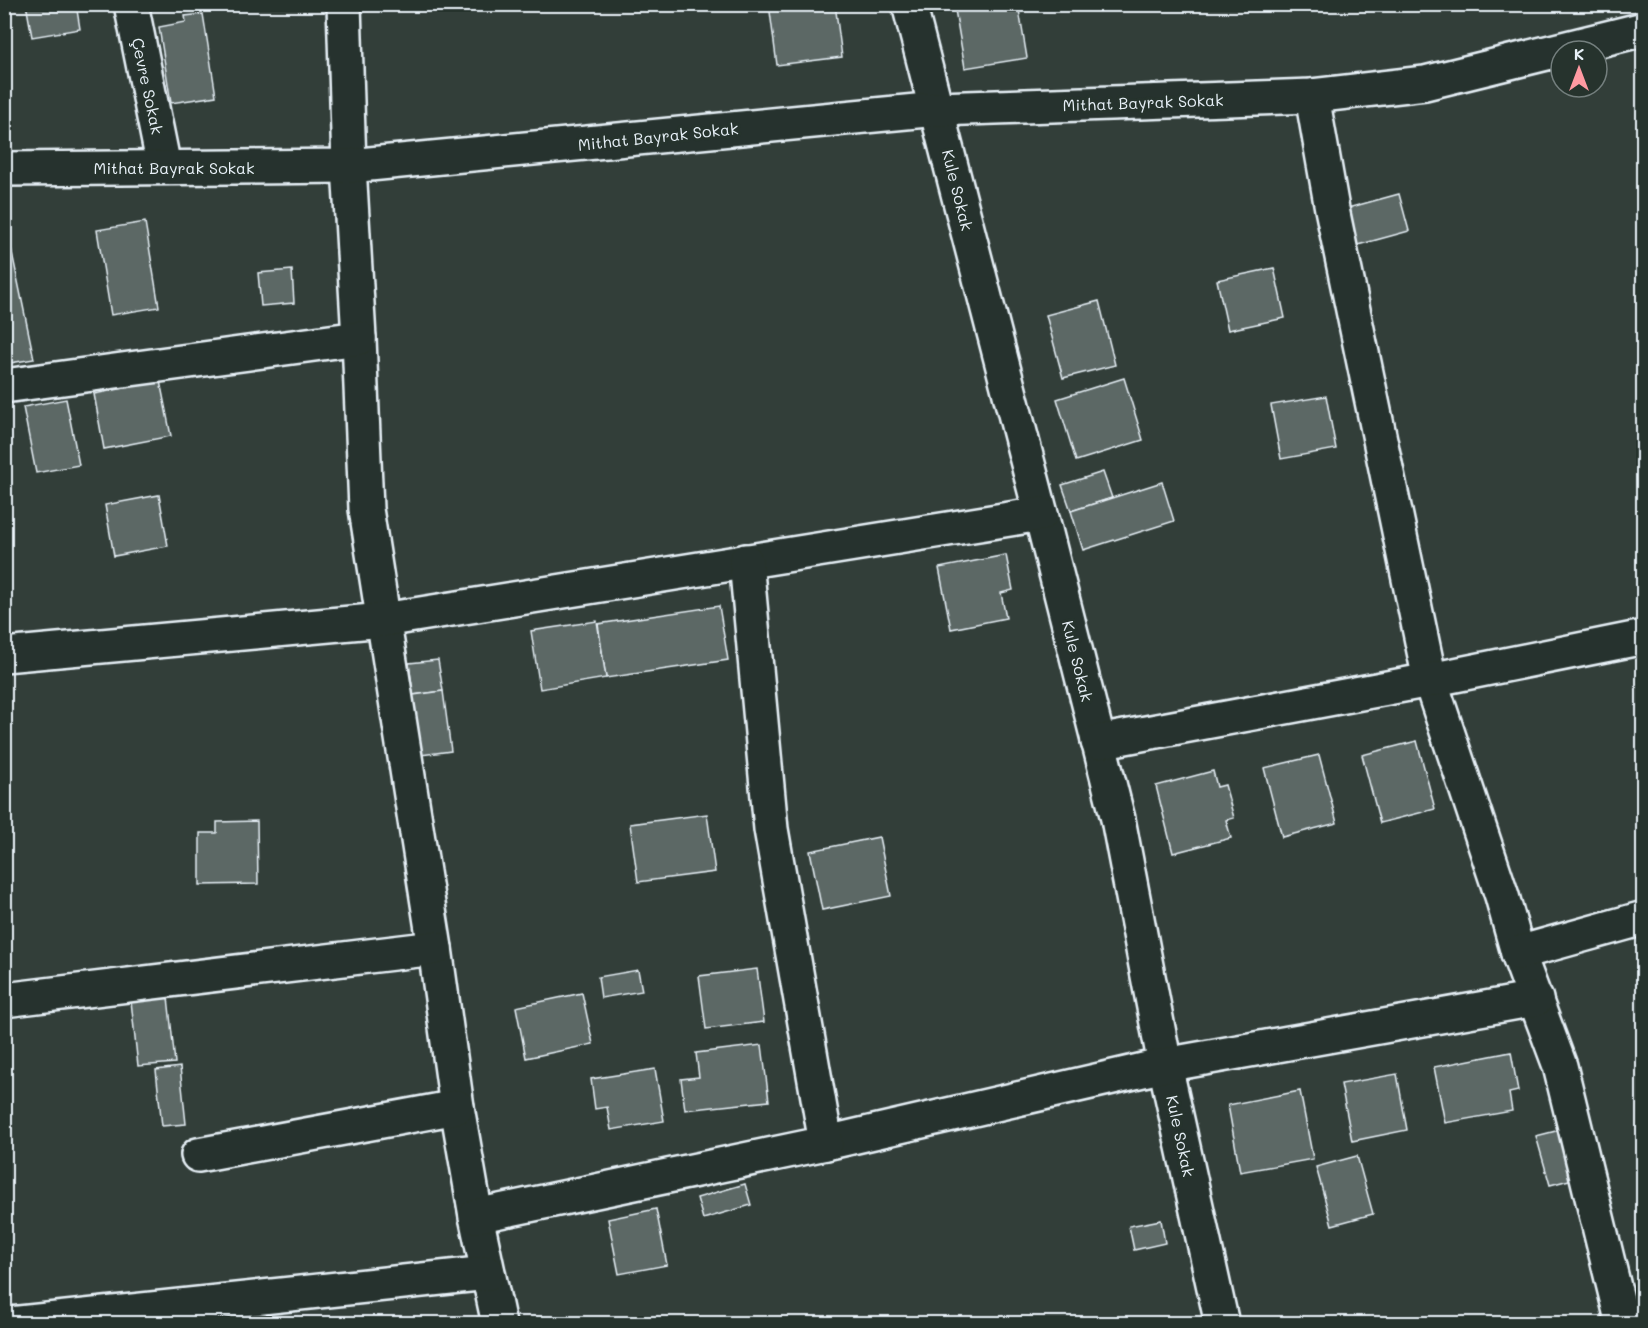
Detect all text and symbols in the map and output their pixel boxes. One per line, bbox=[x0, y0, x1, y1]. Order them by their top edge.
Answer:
street label: Çevre Sokak bbox=[128, 36, 168, 136]
north arrow bbox=[1549, 39, 1609, 99]
text: K bbox=[1574, 43, 1584, 64]
street label: Mithat Bayrak Sokak bbox=[1062, 89, 1224, 115]
street label: Mithat Bayrak Sokak bbox=[577, 117, 739, 155]
street label: Kule Sokak bbox=[938, 147, 978, 233]
street label: Mithat Bayrak Sokak bbox=[93, 157, 255, 178]
street label: Kule Sokak bbox=[1058, 618, 1098, 704]
street label: Kule Sokak bbox=[1162, 1093, 1200, 1179]

